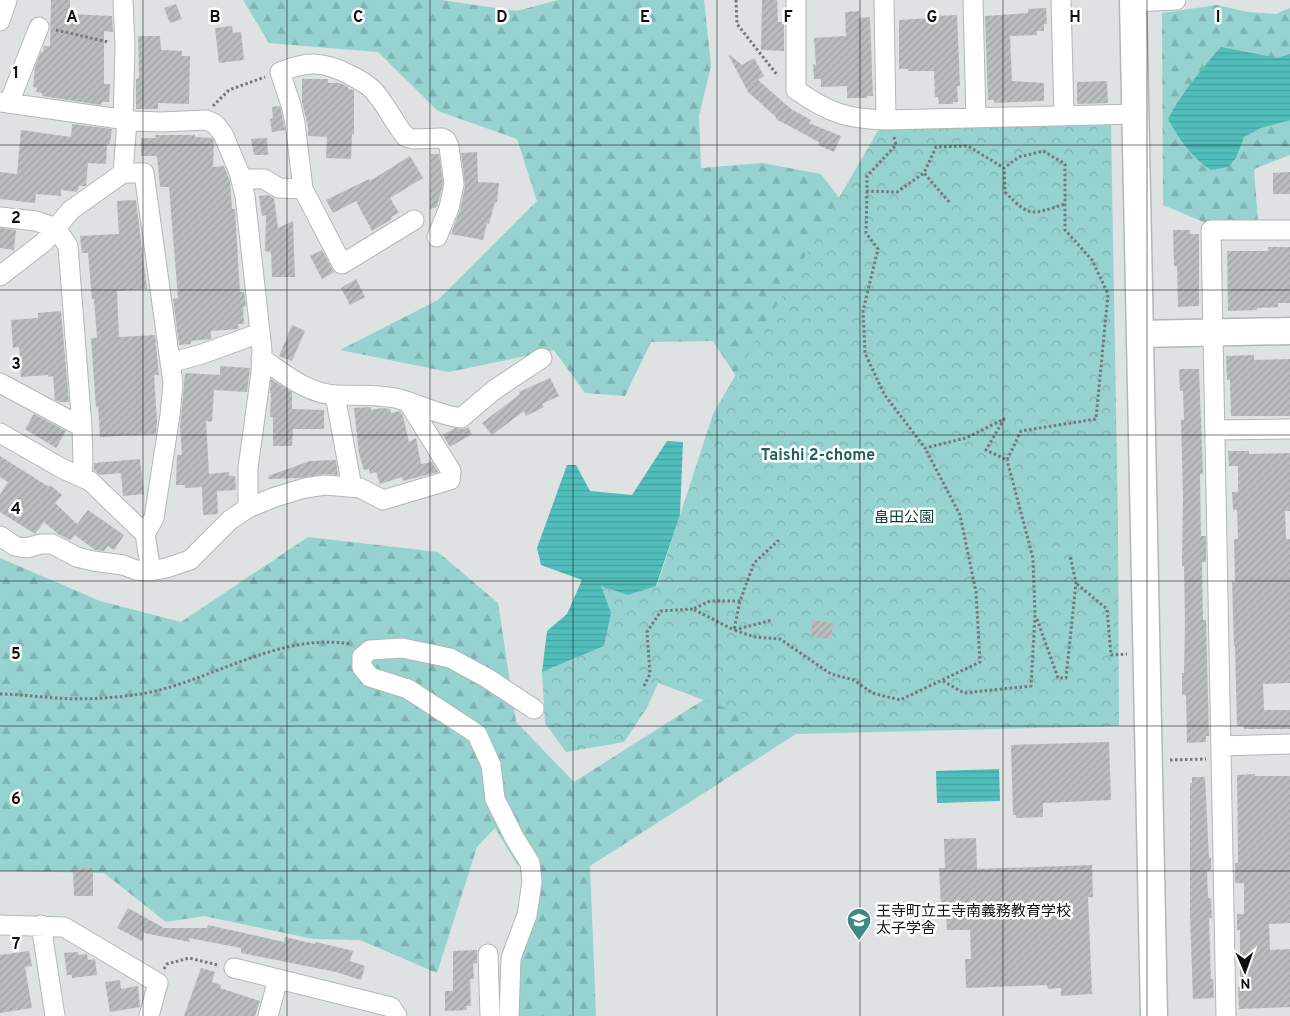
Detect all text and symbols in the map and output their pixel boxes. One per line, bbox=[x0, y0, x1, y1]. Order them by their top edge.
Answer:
text: A bbox=[66, 8, 78, 28]
text: B bbox=[209, 8, 221, 28]
text: C bbox=[353, 8, 363, 28]
text: D bbox=[496, 8, 508, 28]
text: E bbox=[640, 8, 650, 28]
text: F bbox=[783, 8, 793, 28]
text: G bbox=[927, 8, 937, 28]
text: H bbox=[1069, 8, 1081, 28]
text: I bbox=[1216, 8, 1220, 28]
text: 1 bbox=[13, 64, 19, 84]
text: 2 bbox=[11, 209, 21, 229]
text: 3 bbox=[11, 355, 21, 375]
district label: Taishi 2-chome bbox=[761, 446, 875, 466]
text: 4 bbox=[11, 500, 21, 520]
park label: 畠田公園 bbox=[874, 509, 934, 528]
text: 5 bbox=[11, 645, 21, 665]
text: 6 bbox=[11, 790, 21, 810]
place label: 王寺町立王寺南義務教育学校 太子学舎 bbox=[876, 903, 1071, 939]
school or university icon: 王寺町立王寺南義務教育学校 太子学舎 bbox=[846, 907, 872, 941]
text: 7 bbox=[12, 935, 20, 955]
north arrow bbox=[1220, 946, 1270, 996]
text: N bbox=[1240, 974, 1251, 991]

